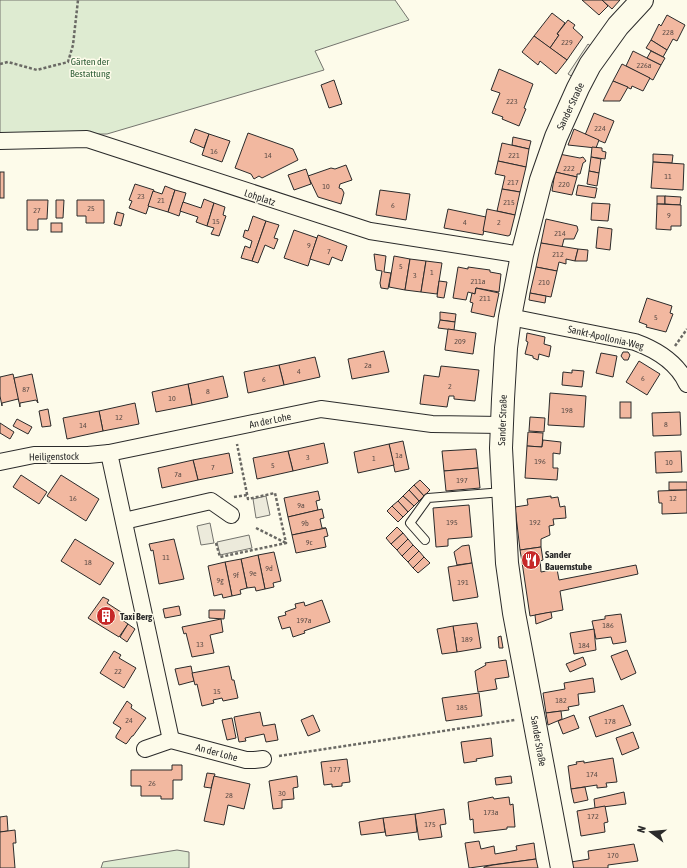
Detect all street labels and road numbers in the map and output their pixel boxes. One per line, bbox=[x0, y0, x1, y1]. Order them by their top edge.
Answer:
street label: Sander Straße bbox=[555, 80, 586, 132]
street label: Lohplatz bbox=[243, 187, 277, 208]
street label: Sankt-Apollonia-Weg bbox=[567, 323, 646, 352]
street label: Sander Straße bbox=[496, 394, 509, 446]
street label: An der Lohe bbox=[248, 411, 293, 430]
street label: Heiligenstock bbox=[29, 451, 80, 462]
street label: Sander Straße bbox=[529, 715, 548, 768]
street label: An der Lohe bbox=[195, 742, 239, 763]

